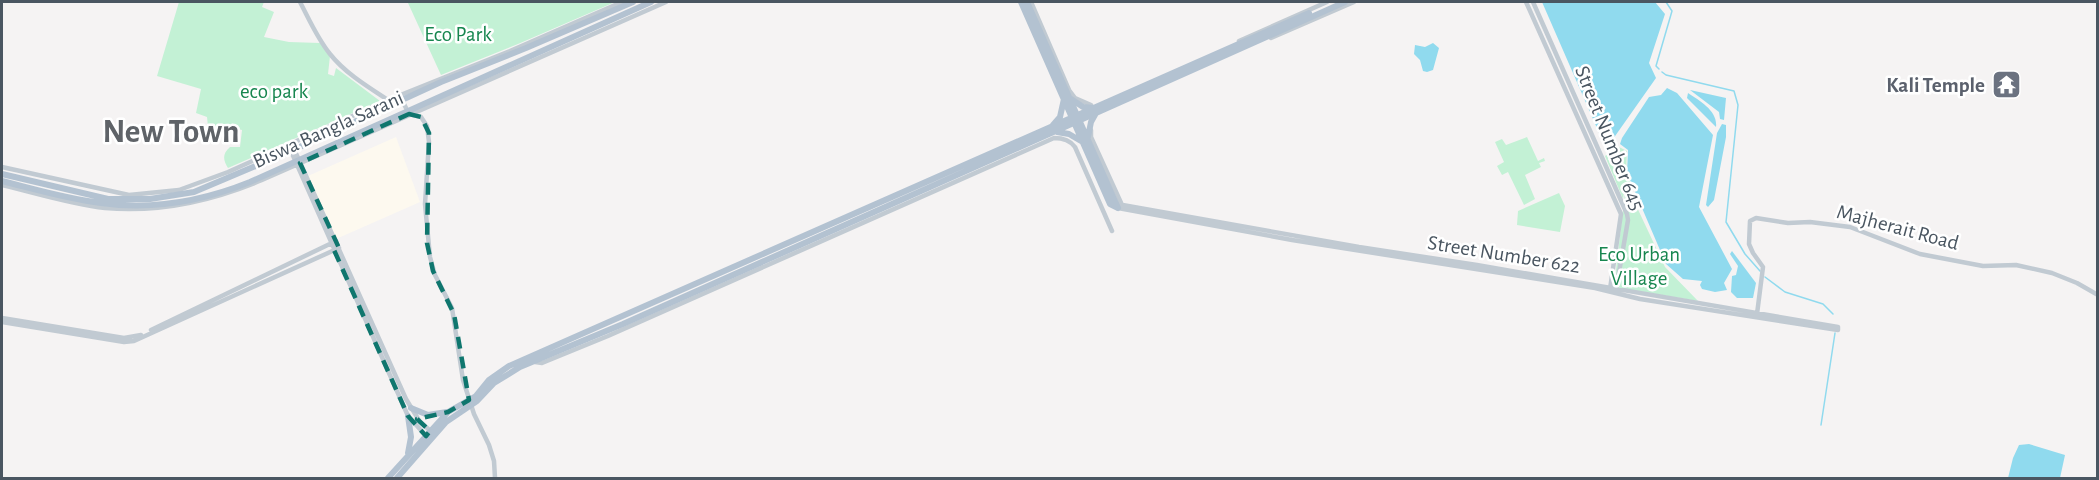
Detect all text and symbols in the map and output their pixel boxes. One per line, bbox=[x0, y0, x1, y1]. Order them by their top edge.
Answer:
park label: Eco Park bbox=[424, 24, 492, 45]
street label: Street Number 645 bbox=[1571, 63, 1648, 213]
temple icon: Kali Temple bbox=[1990, 69, 2022, 101]
place label: Kali Temple bbox=[1886, 75, 1985, 96]
park label: eco park bbox=[240, 81, 308, 102]
street label: Biswa Bangla Sarani bbox=[250, 87, 407, 172]
district label: New Town bbox=[103, 116, 239, 149]
street label: Majherait Road bbox=[1835, 201, 1961, 254]
street label: Street Number 622 bbox=[1426, 232, 1582, 277]
park label: Eco Urban Village bbox=[1598, 244, 1680, 289]

